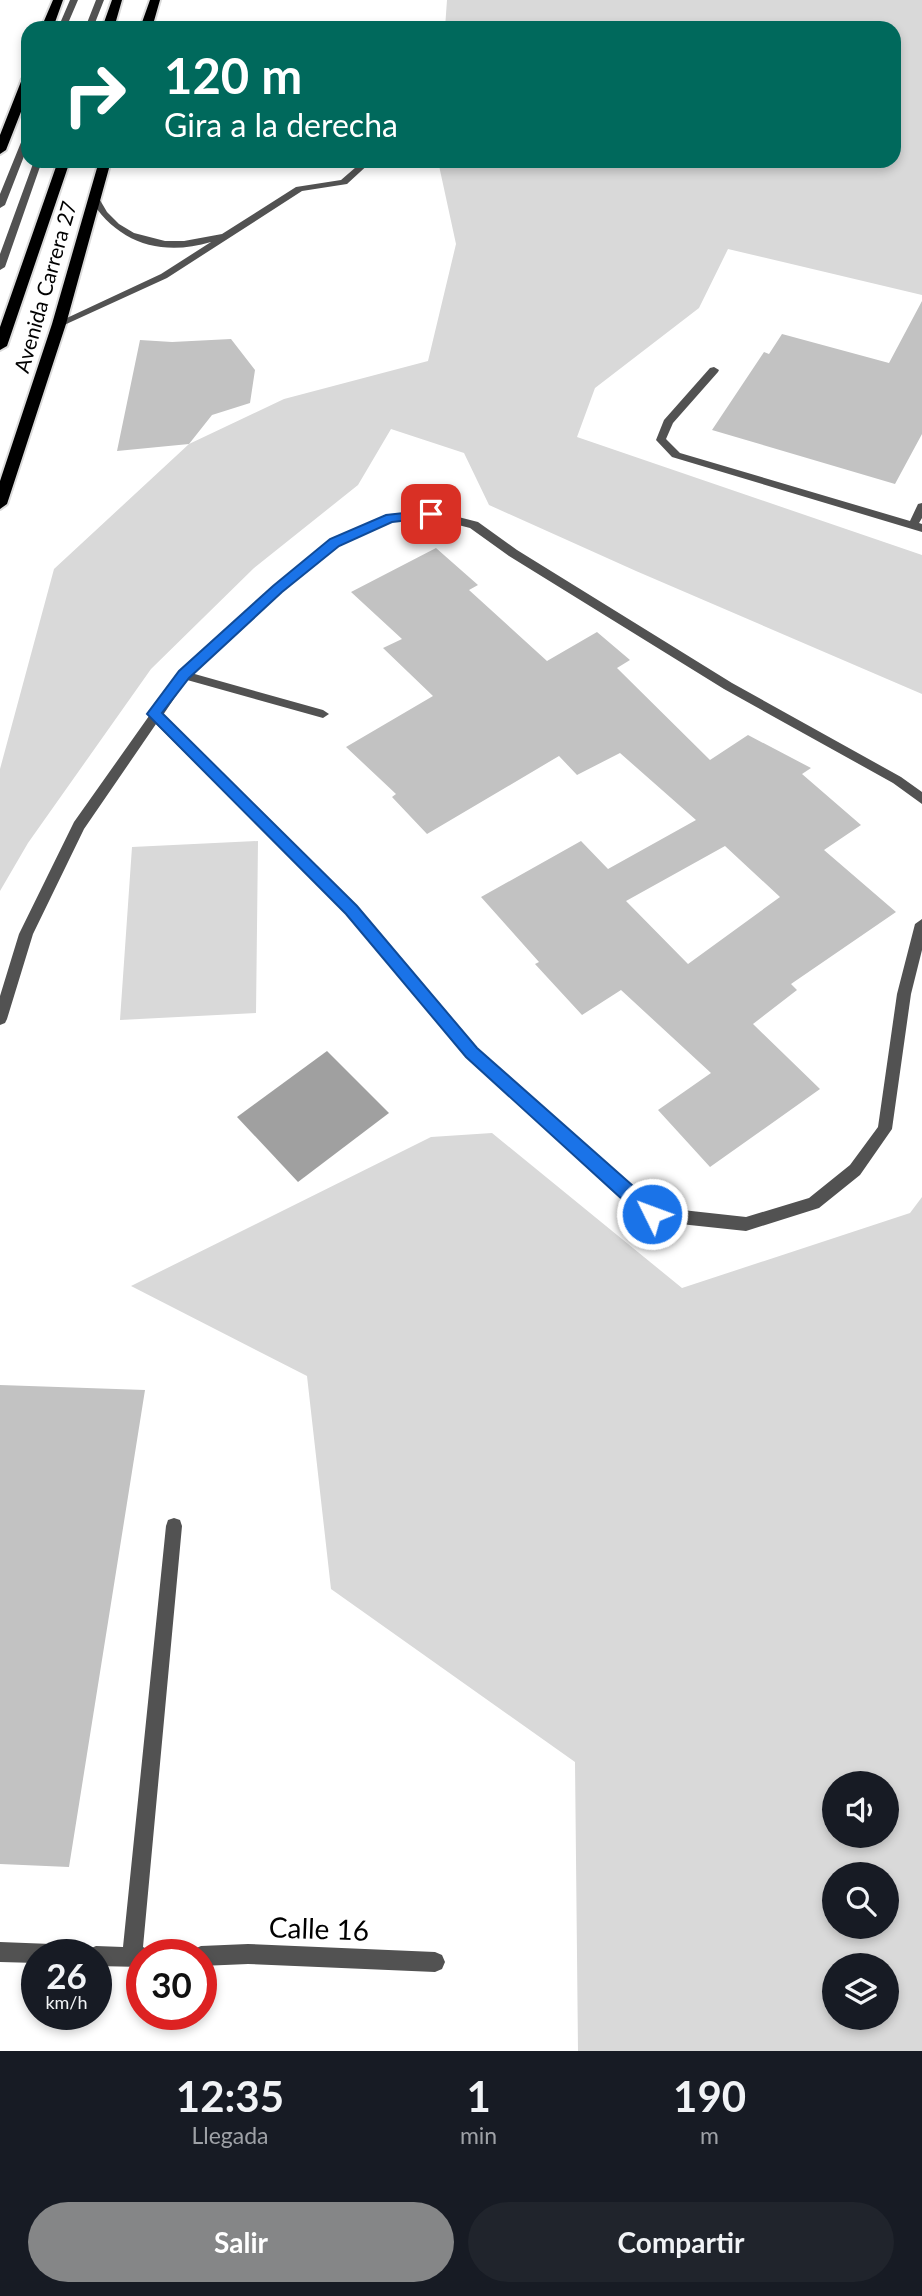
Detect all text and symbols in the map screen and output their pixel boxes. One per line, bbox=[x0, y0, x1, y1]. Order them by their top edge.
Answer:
text: 120 m bbox=[164, 46, 302, 104]
icon: right bbox=[49, 49, 140, 140]
text: Gira a la derecha bbox=[164, 105, 398, 144]
street label: Avenida Carrera 27 bbox=[8, 198, 81, 375]
pin bbox=[401, 484, 461, 544]
icon: arrive bbox=[412, 495, 450, 533]
position arrow bbox=[615, 1177, 689, 1251]
map controls bbox=[822, 1771, 899, 2030]
button: sound bbox=[822, 1771, 899, 1848]
button: search bbox=[822, 1862, 899, 1939]
street label: Calle 16 bbox=[268, 1909, 370, 1947]
speed limit sign: 30 bbox=[126, 1939, 217, 2030]
button: layers bbox=[822, 1953, 899, 2030]
text: 26 bbox=[46, 1954, 87, 1996]
text: km/h bbox=[45, 1991, 88, 2013]
text: 12:35 bbox=[176, 2071, 284, 2121]
text: 1 bbox=[466, 2071, 491, 2121]
text: 190 bbox=[673, 2071, 746, 2121]
text: Llegada bbox=[191, 2121, 269, 2149]
text: min bbox=[460, 2121, 497, 2149]
text: m bbox=[700, 2121, 719, 2149]
button: Salir bbox=[28, 2202, 454, 2282]
button: Compartir bbox=[468, 2202, 894, 2282]

